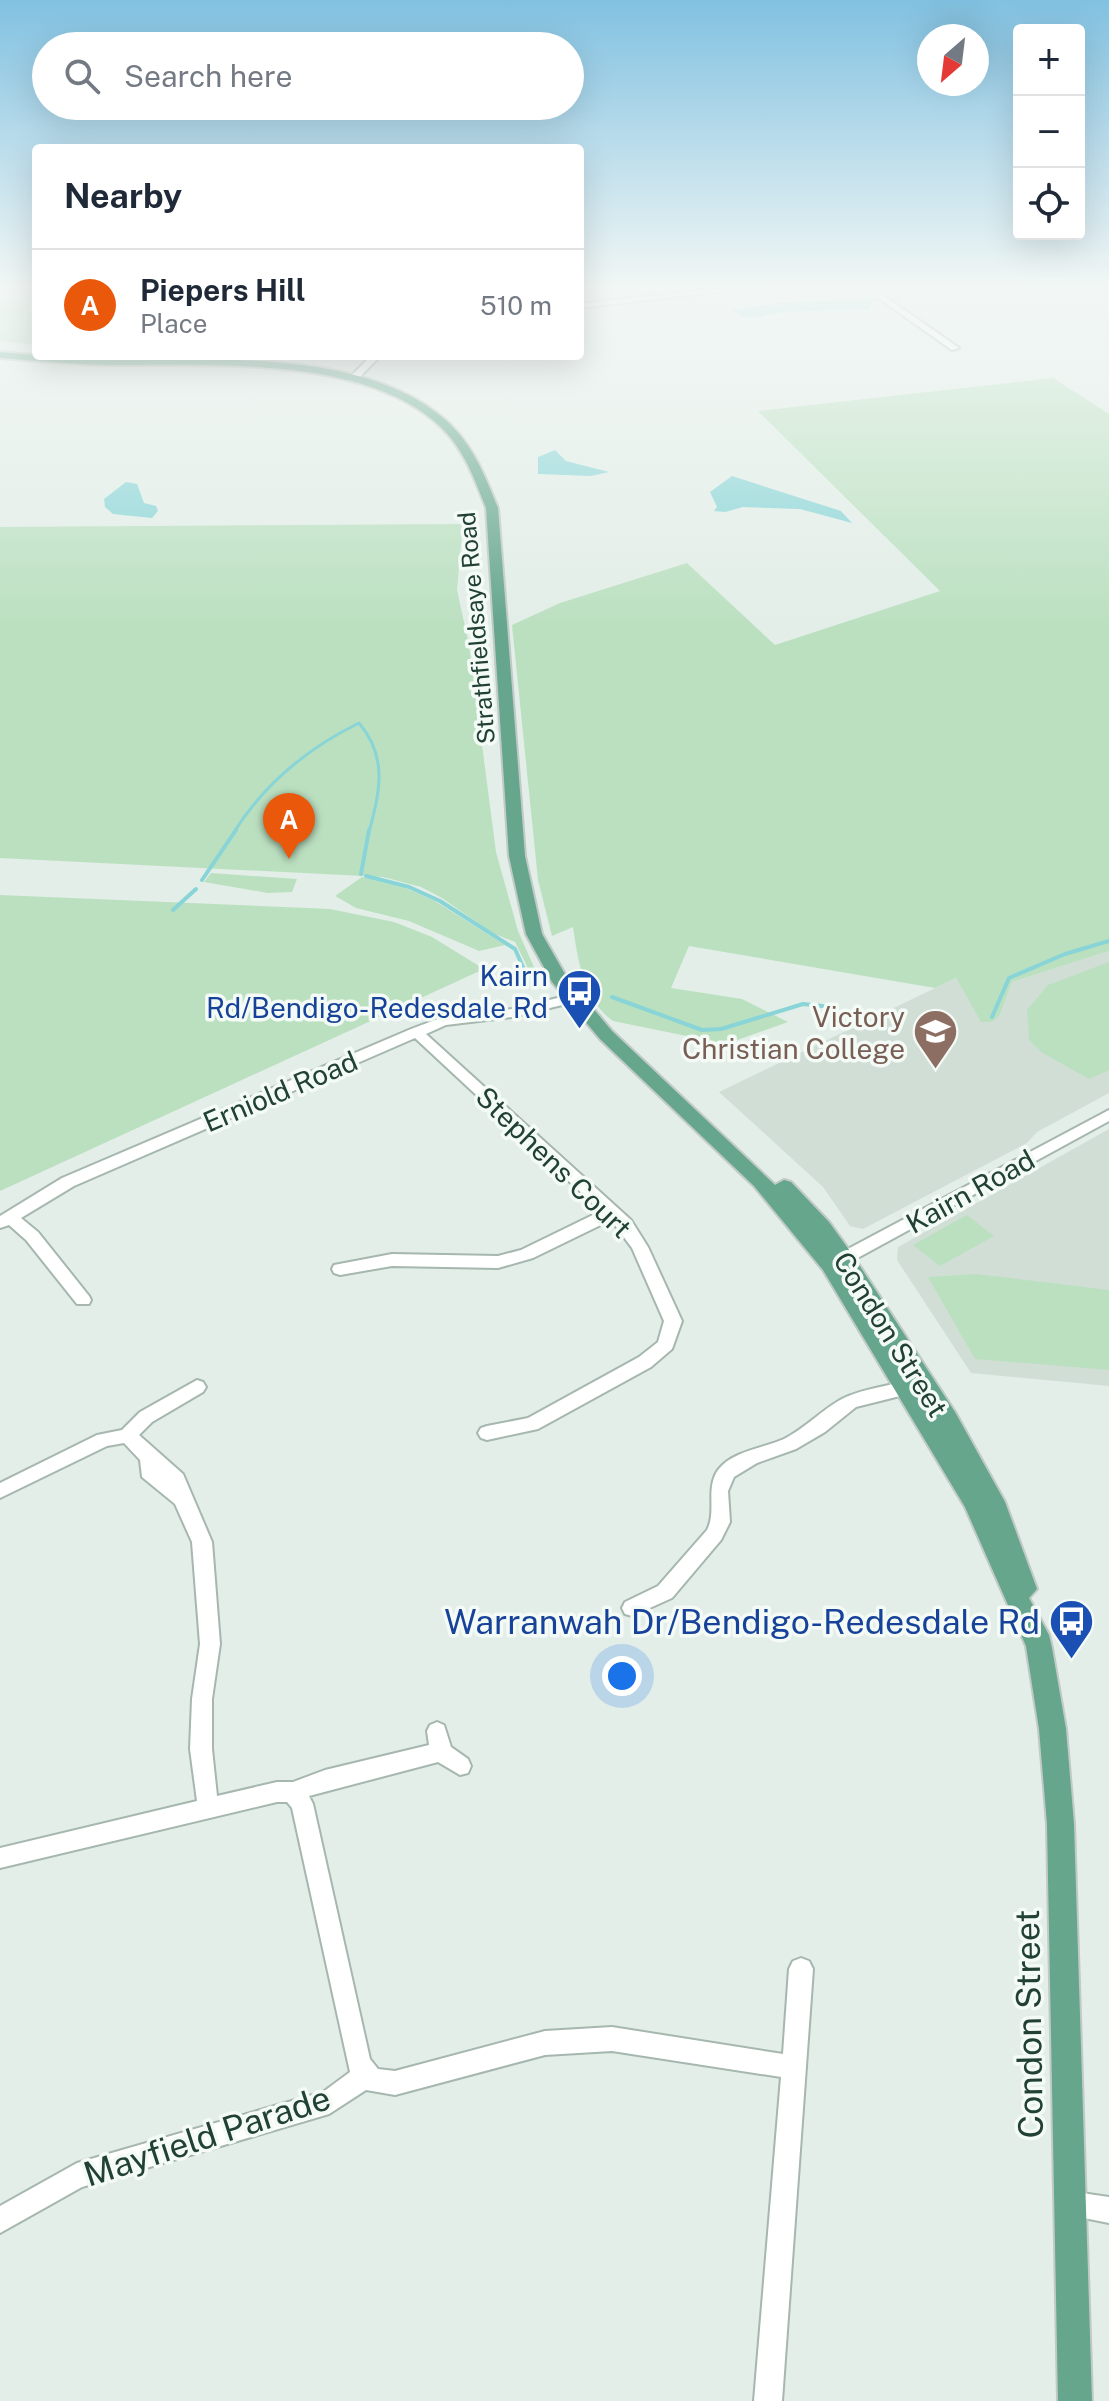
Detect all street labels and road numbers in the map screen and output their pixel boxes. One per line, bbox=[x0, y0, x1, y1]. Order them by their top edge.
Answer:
street label: Strathfieldsaye Road bbox=[452, 511, 500, 745]
street label: Erniold Road bbox=[198, 1044, 362, 1138]
street label: Stephens Court bbox=[470, 1080, 638, 1244]
street label: Kairn Road bbox=[900, 1142, 1040, 1240]
street label: Condon Street bbox=[827, 1245, 955, 1423]
street label: Condon Street bbox=[1007, 1909, 1051, 2139]
street label: Mayfield Parade bbox=[79, 2077, 335, 2195]

